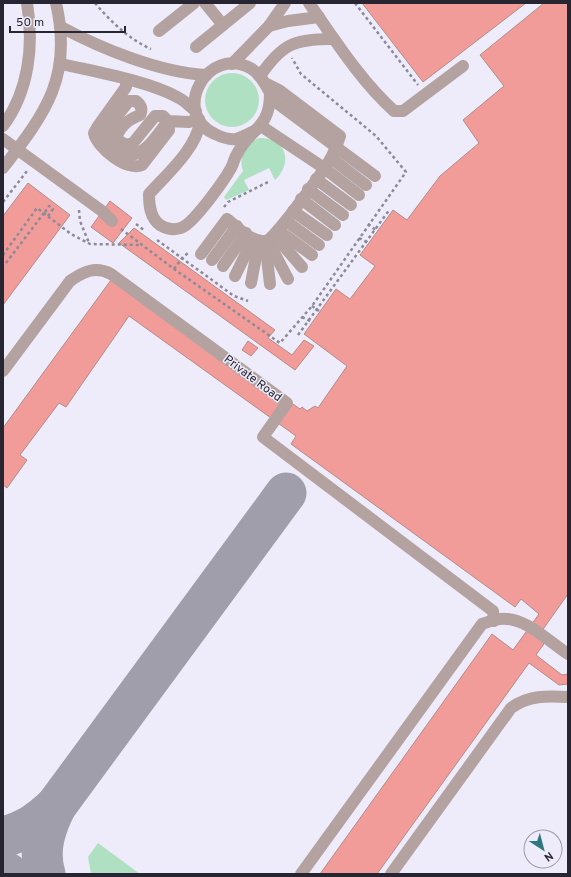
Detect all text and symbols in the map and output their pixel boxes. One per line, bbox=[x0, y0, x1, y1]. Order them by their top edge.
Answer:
scale bar bbox=[10, 8, 125, 34]
text: 50 m bbox=[16, 15, 44, 31]
street label: Private Road bbox=[220, 352, 285, 406]
north arrow bbox=[523, 829, 563, 869]
text: N bbox=[541, 848, 556, 864]

